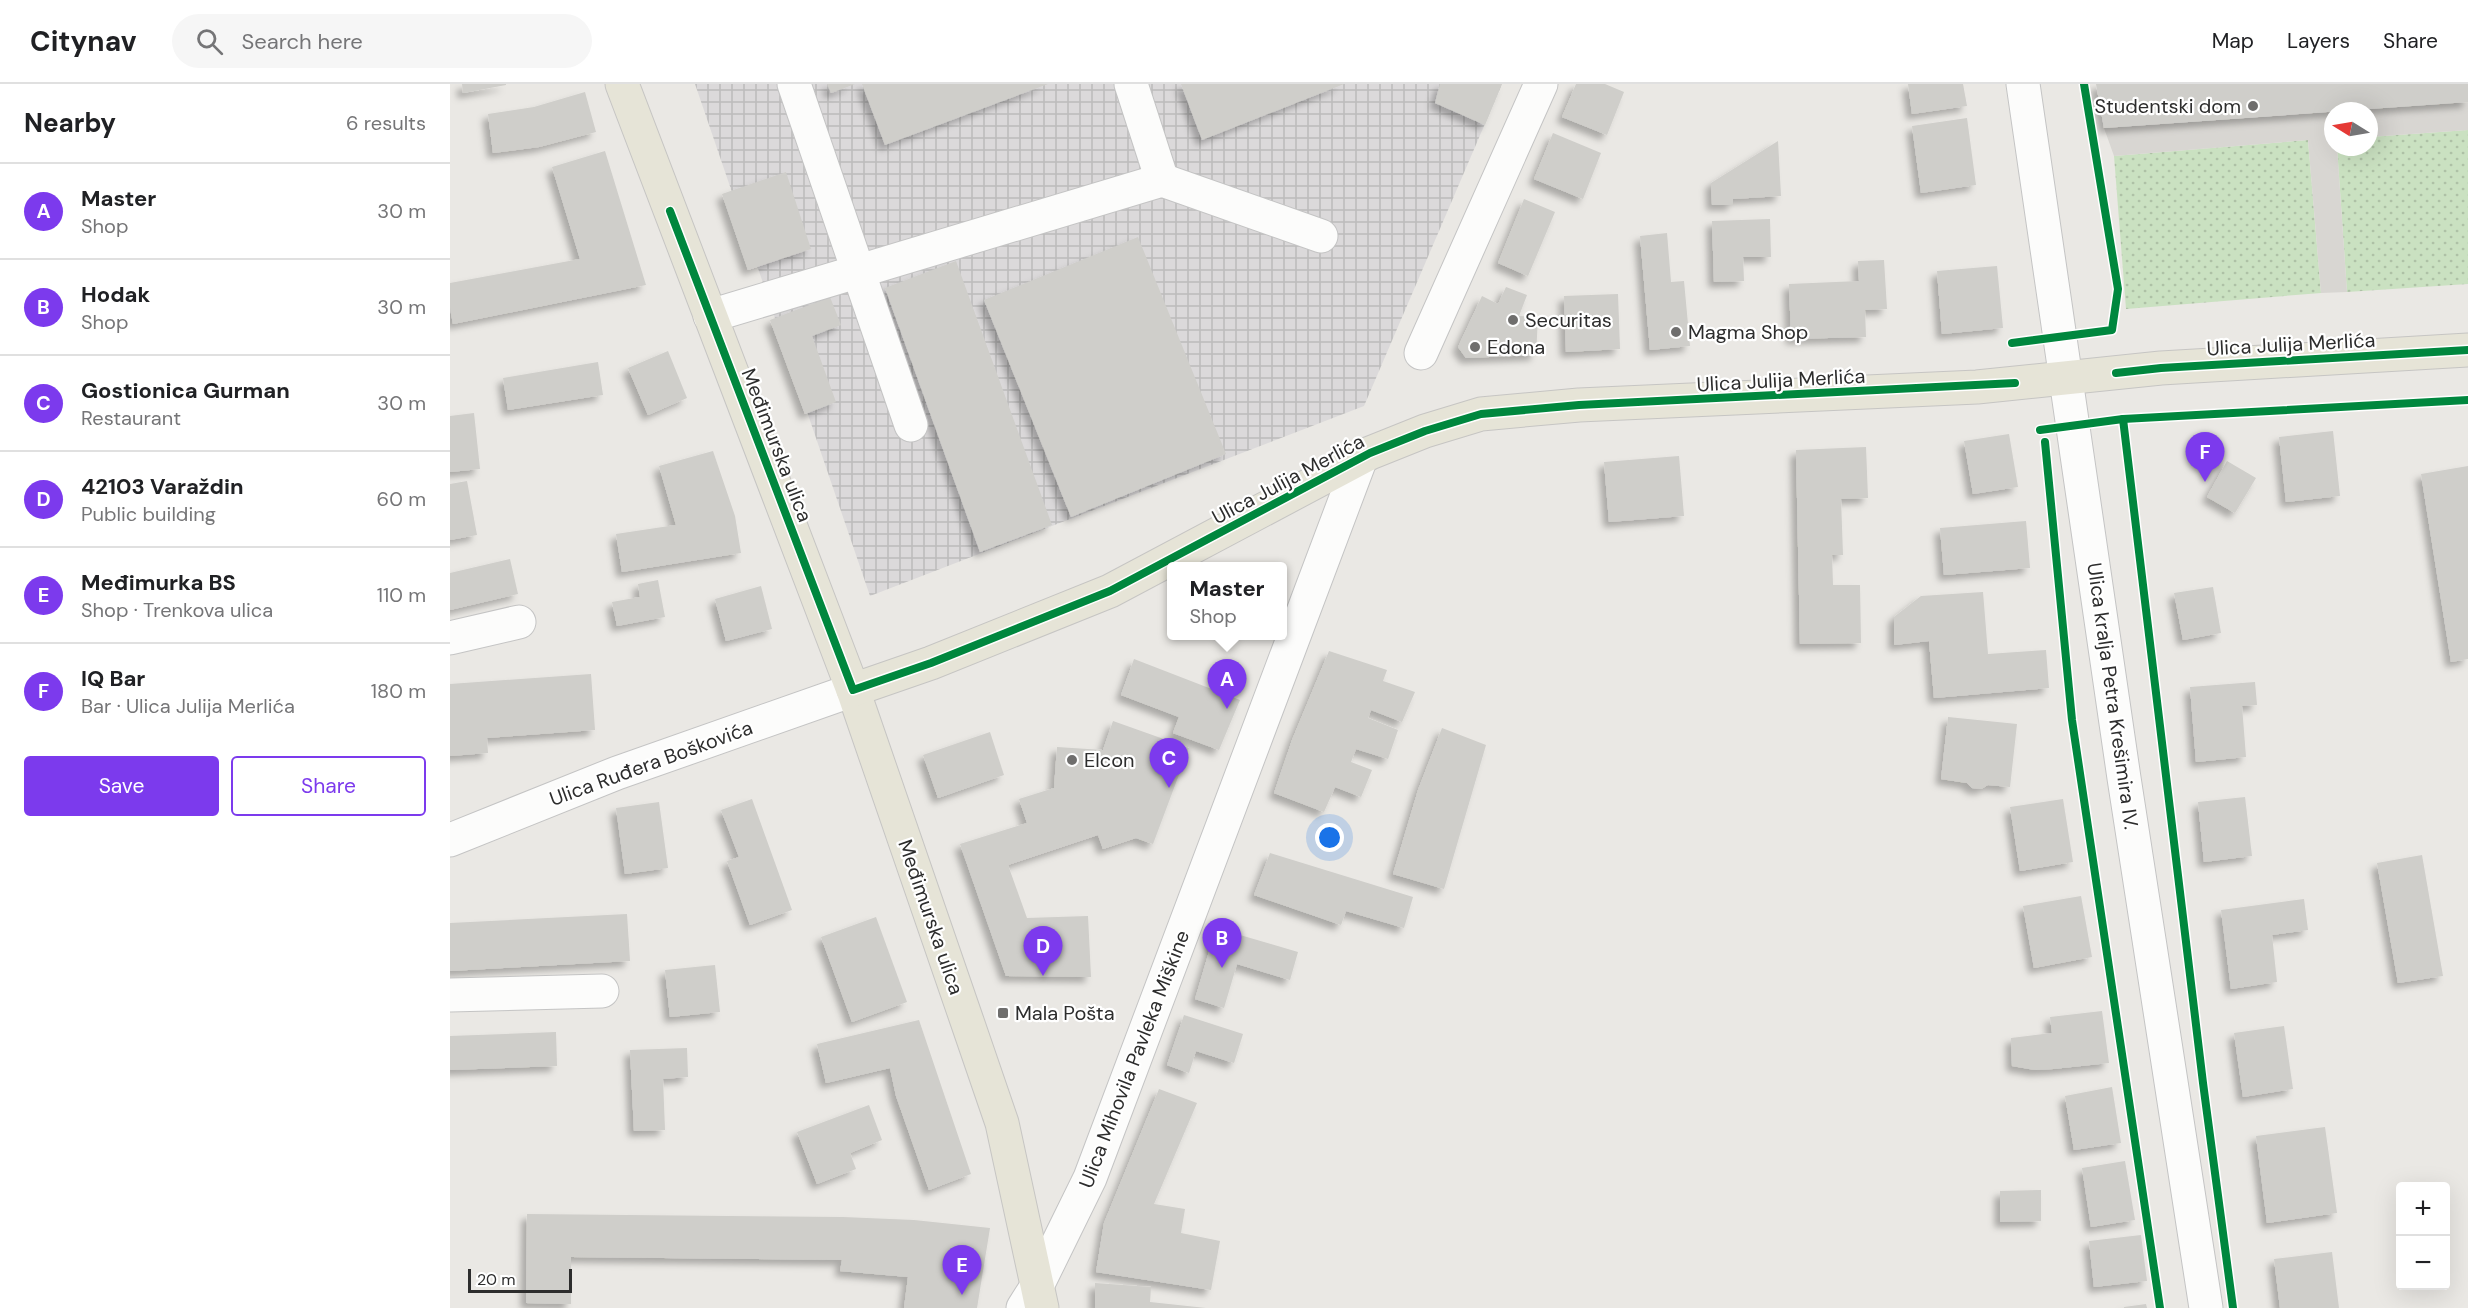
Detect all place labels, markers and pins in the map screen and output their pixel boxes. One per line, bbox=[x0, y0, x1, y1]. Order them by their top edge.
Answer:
place label: Studentski dom bbox=[2094, 93, 2241, 119]
marker: Studentski dom bbox=[2246, 99, 2260, 113]
place label: Securitas bbox=[1525, 307, 1612, 333]
marker: Securitas bbox=[1506, 313, 1520, 327]
place label: Magma Shop bbox=[1688, 319, 1808, 345]
marker: Magma Shop bbox=[1669, 325, 1683, 339]
place label: Edona bbox=[1487, 334, 1545, 360]
marker: Edona bbox=[1468, 340, 1482, 354]
pin: F bbox=[2186, 432, 2224, 482]
pin: A bbox=[1208, 660, 1246, 709]
pin: C bbox=[1150, 738, 1188, 788]
place label: Elcon bbox=[1084, 747, 1135, 773]
marker: Elcon bbox=[1065, 753, 1079, 767]
pin: B bbox=[1202, 918, 1242, 968]
pin: D bbox=[1024, 926, 1062, 976]
place label: Mala Pošta bbox=[1015, 1000, 1115, 1026]
marker: Mala Pošta bbox=[996, 1006, 1010, 1020]
pin: E bbox=[942, 1246, 982, 1295]

